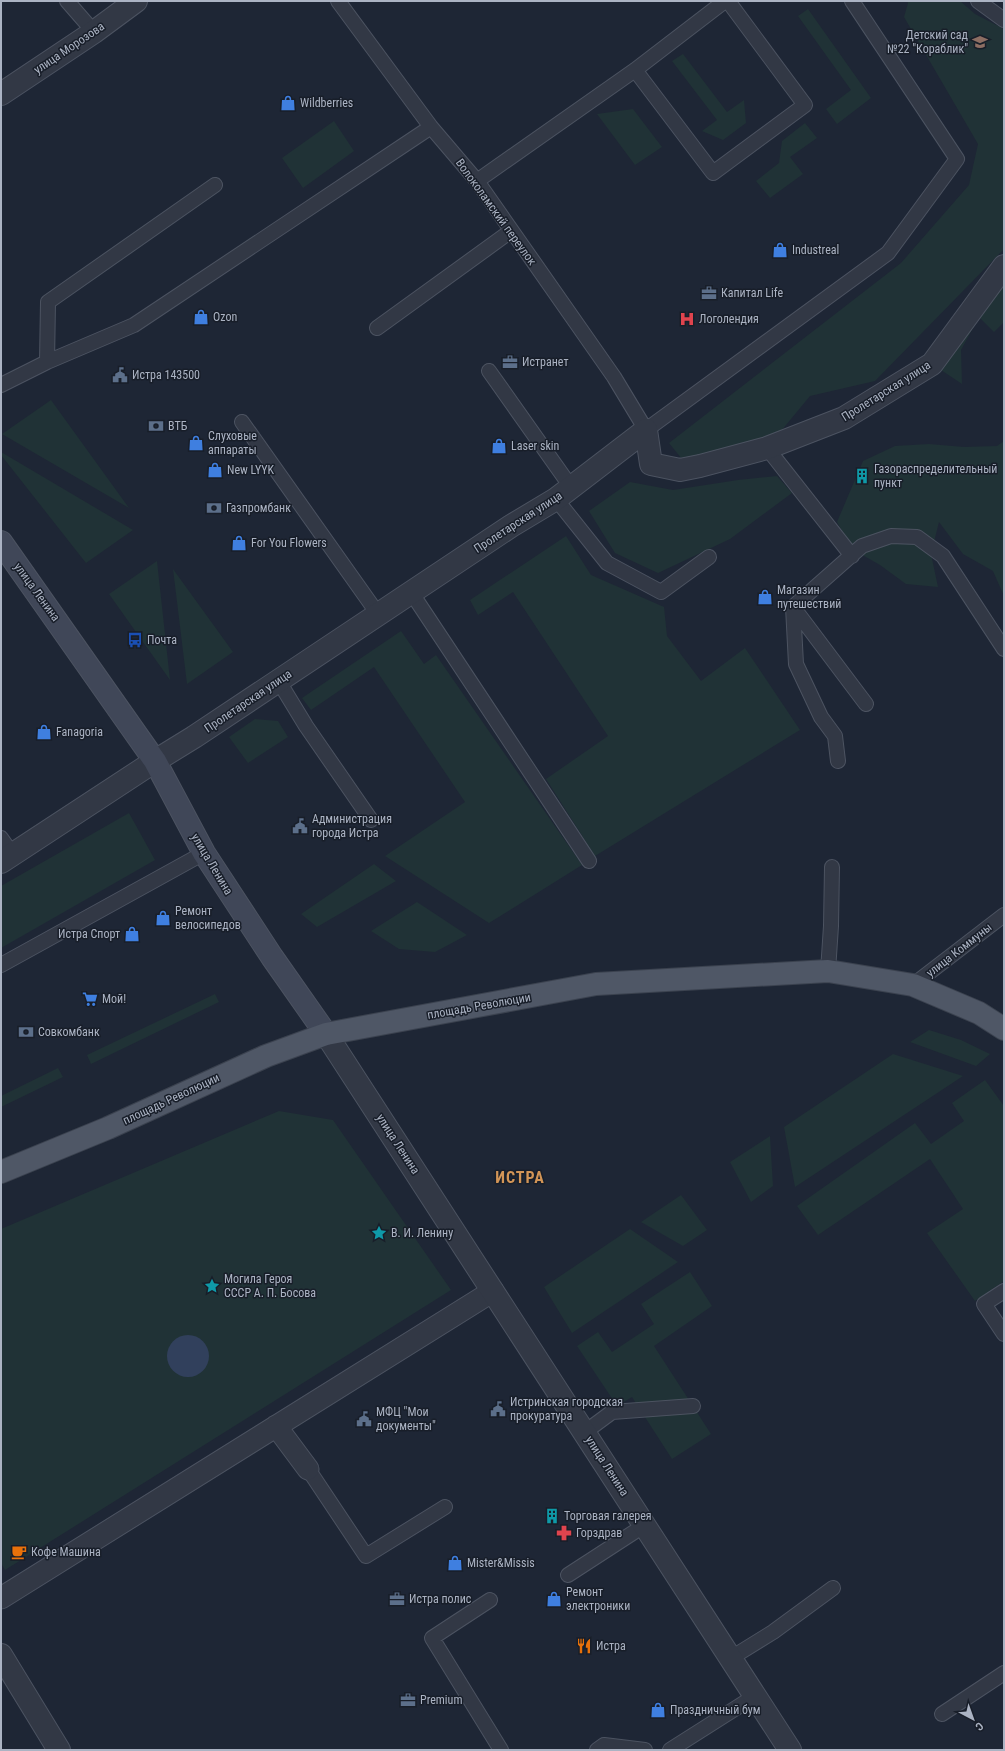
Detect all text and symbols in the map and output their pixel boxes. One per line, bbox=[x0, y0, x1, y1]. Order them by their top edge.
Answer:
street label: улица Морозова bbox=[31, 19, 107, 77]
place label: Детский сад №22 "Кораблик" bbox=[887, 28, 969, 56]
school or university icon: Детский сад №22 "Кораблик" bbox=[971, 33, 989, 51]
shop icon: Wildberries bbox=[279, 94, 297, 112]
place label: Wildberries bbox=[300, 96, 353, 110]
street label: Волоколамский переулок bbox=[453, 156, 539, 268]
shop icon: Industreal bbox=[771, 241, 789, 259]
place label: Industreal bbox=[792, 243, 839, 257]
office icon: Капитал Life bbox=[700, 284, 718, 302]
place label: Капитал Life bbox=[721, 286, 783, 300]
shop icon: Ozon bbox=[192, 308, 210, 326]
place label: Ozon bbox=[213, 310, 237, 324]
hospital icon: Логолендия bbox=[678, 310, 696, 328]
place label: Логолендия bbox=[699, 312, 759, 326]
office icon: Истранет bbox=[501, 353, 519, 371]
place label: Истранет bbox=[522, 355, 569, 369]
street label: Пролетарская улица bbox=[839, 358, 933, 424]
public building icon: Истра 143500 bbox=[111, 366, 129, 384]
place label: Истра 143500 bbox=[132, 368, 200, 382]
bank icon: ВТБ bbox=[147, 417, 165, 435]
place label: ВТБ bbox=[168, 419, 188, 433]
place label: Слуховые аппараты bbox=[208, 429, 257, 457]
shop icon: Слуховые аппараты bbox=[187, 434, 205, 452]
shop icon: Laser skin bbox=[490, 437, 508, 455]
place label: Laser skin bbox=[511, 439, 560, 453]
shop icon: New LYYK bbox=[206, 461, 224, 479]
place label: Газораспределительный пункт bbox=[874, 462, 997, 490]
place label: New LYYK bbox=[227, 463, 275, 477]
building icon: Газораспределительный пункт bbox=[853, 467, 871, 485]
street label: Пролетарская улица bbox=[471, 488, 565, 556]
bank icon: Газпромбанк bbox=[205, 499, 223, 517]
place label: Газпромбанк bbox=[226, 501, 291, 515]
shop icon: For You Flowers bbox=[230, 534, 248, 552]
place label: For You Flowers bbox=[251, 536, 327, 550]
street label: улица Ленина bbox=[11, 560, 63, 624]
place label: Магазин путешествий bbox=[777, 583, 841, 611]
shop icon: Магазин путешествий bbox=[756, 588, 774, 606]
bus stop icon: Почта bbox=[126, 631, 144, 649]
place label: Почта bbox=[147, 633, 177, 647]
street label: Пролетарская улица bbox=[202, 666, 295, 735]
shop icon: Fanagoria bbox=[35, 723, 53, 741]
place label: Fanagoria bbox=[56, 725, 103, 739]
place label: Администрация города Истра bbox=[312, 812, 392, 840]
public building icon: Администрация города Истра bbox=[291, 817, 309, 835]
street label: улица Ленина bbox=[188, 831, 236, 897]
place label: Ремонт велосипедов bbox=[175, 904, 241, 932]
shop icon: Ремонт велосипедов bbox=[154, 909, 172, 927]
street label: улица Коммуны bbox=[924, 920, 994, 980]
shop icon: Истра Спорт bbox=[123, 925, 141, 943]
place label: Истра Спорт bbox=[58, 927, 120, 941]
supermarket icon: Мой! bbox=[81, 990, 99, 1008]
street label: площадь Революции bbox=[426, 990, 532, 1022]
place label: Мой! bbox=[102, 992, 126, 1006]
bank icon: Совкомбанк bbox=[17, 1023, 35, 1041]
place label: Совкомбанк bbox=[38, 1025, 100, 1039]
street label: площадь Революции bbox=[121, 1070, 221, 1128]
street label: улица Ленина bbox=[373, 1111, 423, 1177]
district label: ИСТРА bbox=[495, 1168, 545, 1187]
place icon: В. И. Ленину bbox=[370, 1224, 388, 1242]
place label: В. И. Ленину bbox=[391, 1226, 453, 1240]
place label: Могила Героя СССР А. П. Босова bbox=[224, 1272, 316, 1300]
place icon: Могила Героя СССР А. П. Босова bbox=[203, 1277, 221, 1295]
place label: Истринская городская прокуратура bbox=[510, 1395, 623, 1423]
public building icon: Истринская городская прокуратура bbox=[489, 1400, 507, 1418]
place label: МФЦ "Мои документы" bbox=[376, 1405, 436, 1433]
public building icon: МФЦ "Мои документы" bbox=[355, 1410, 373, 1428]
street label: улица Ленина bbox=[582, 1433, 632, 1499]
building icon: Торговая галерея bbox=[543, 1507, 561, 1525]
place label: Торговая галерея bbox=[564, 1509, 652, 1523]
pharmacy icon: Горздрав bbox=[555, 1524, 573, 1542]
place label: Горздрав bbox=[576, 1526, 622, 1540]
cafe icon: Кофе Машина bbox=[10, 1543, 28, 1561]
place label: Кофе Машина bbox=[31, 1545, 101, 1559]
shop icon: Mister&Missis bbox=[446, 1554, 464, 1572]
place label: Mister&Missis bbox=[467, 1556, 535, 1570]
place label: Ремонт электроники bbox=[566, 1585, 630, 1613]
office icon: Истра полис bbox=[388, 1590, 406, 1608]
shop icon: Ремонт электроники bbox=[545, 1590, 563, 1608]
place label: Истра полис bbox=[409, 1592, 472, 1606]
restaurant icon: Истра bbox=[575, 1637, 593, 1655]
place label: Истра bbox=[596, 1639, 626, 1653]
office icon: Premium bbox=[399, 1691, 417, 1709]
place label: Premium bbox=[420, 1693, 462, 1707]
north arrow bbox=[953, 1699, 993, 1739]
shop icon: Праздничный бум bbox=[649, 1701, 667, 1719]
place label: Праздничный бум bbox=[670, 1703, 761, 1717]
text: С bbox=[973, 1719, 986, 1733]

